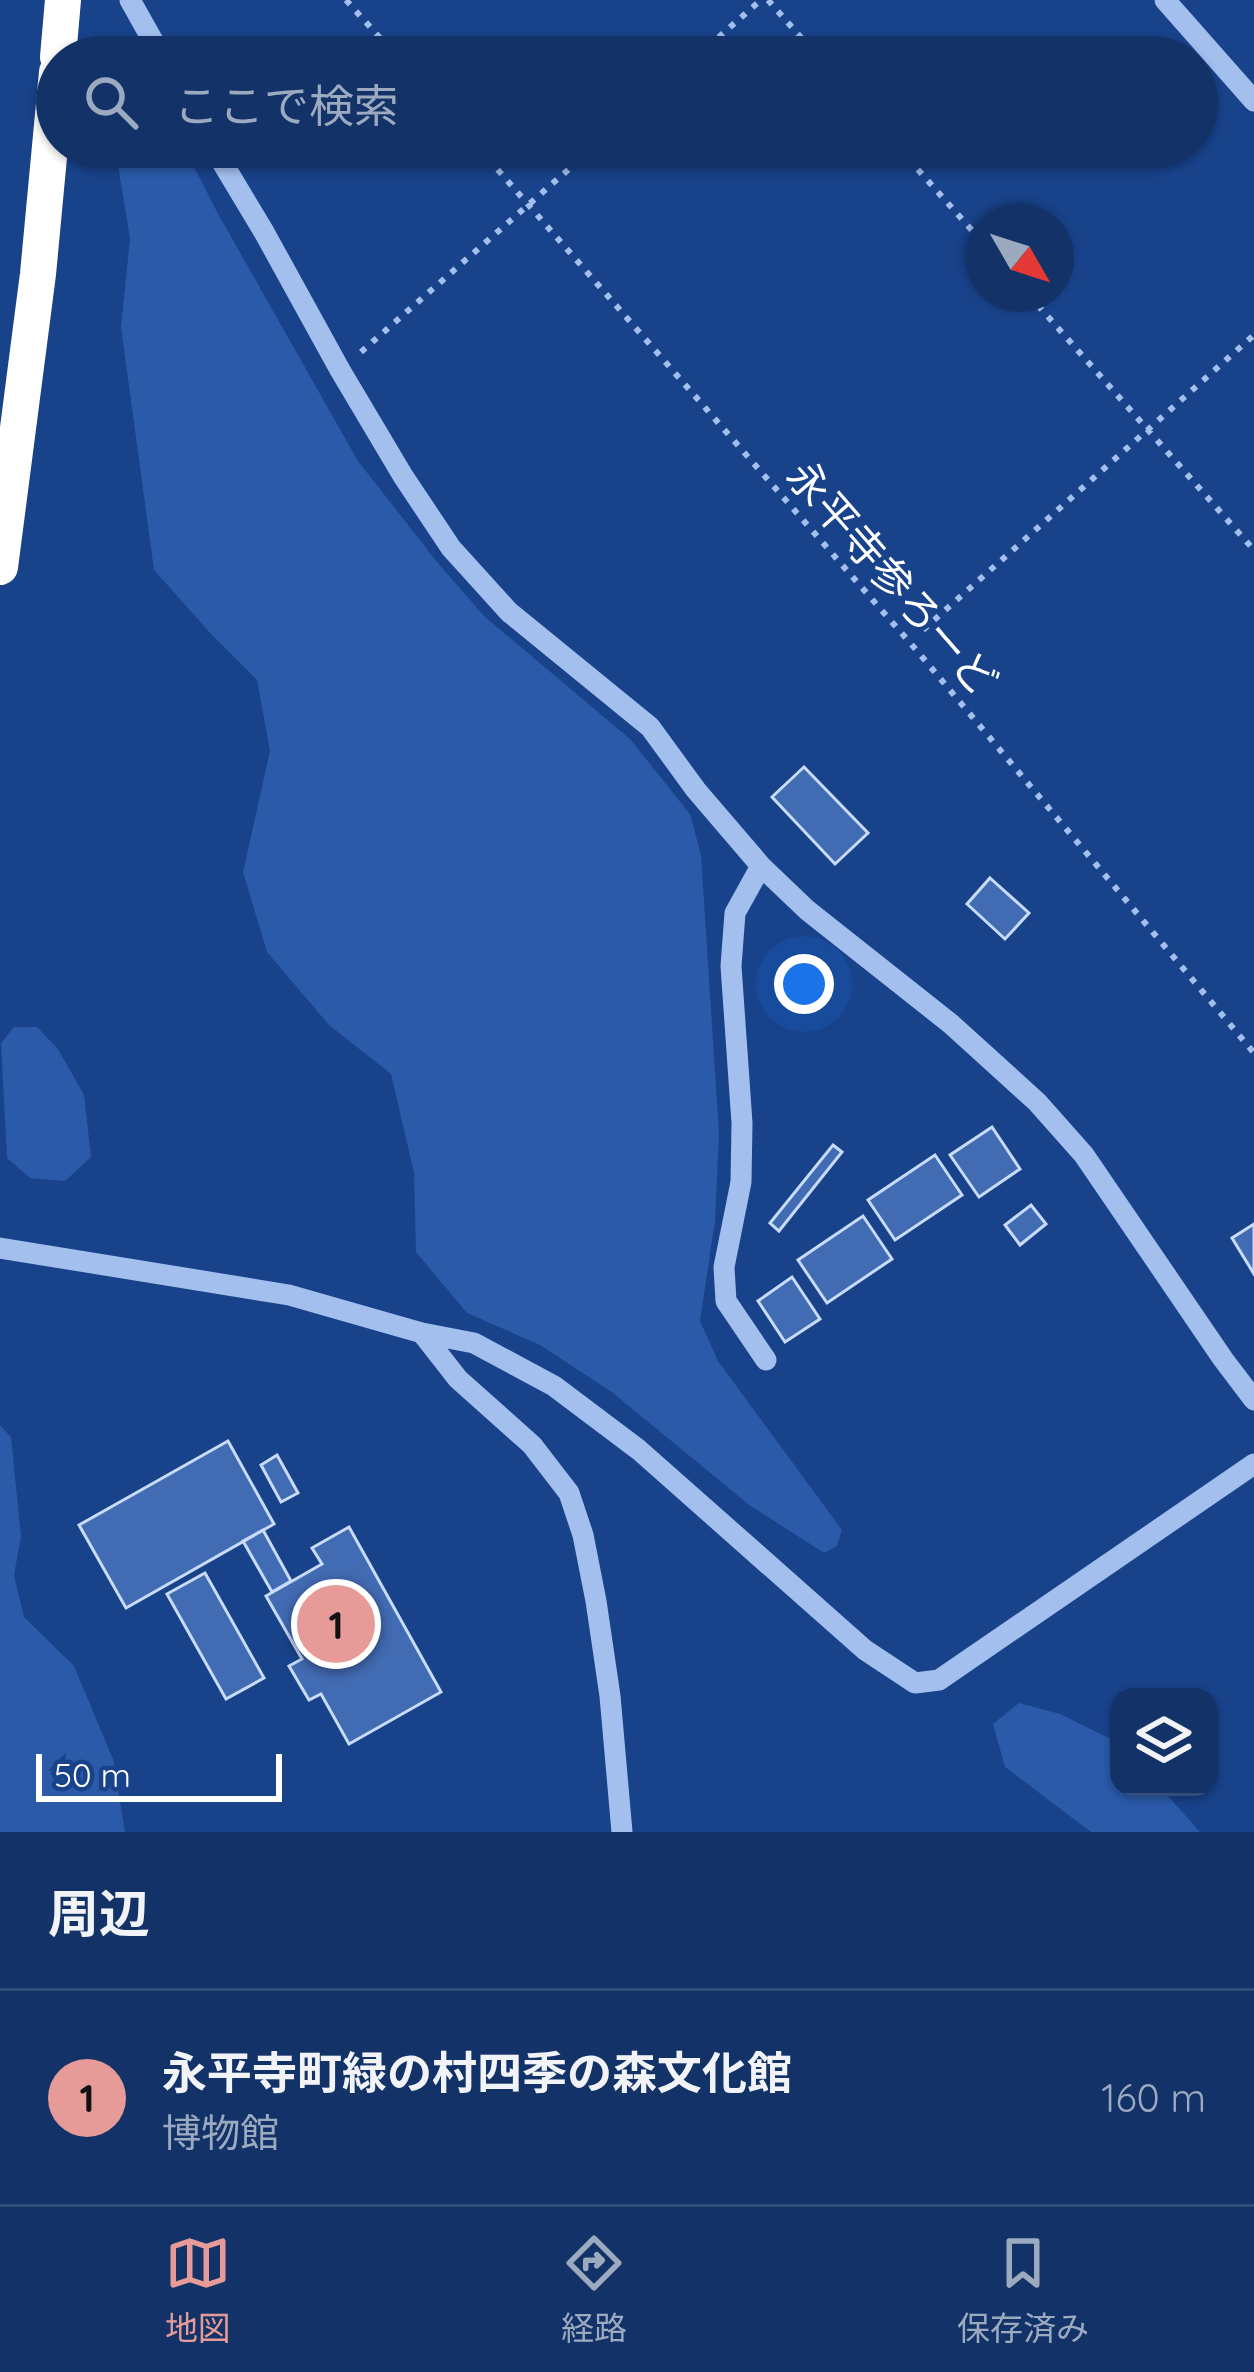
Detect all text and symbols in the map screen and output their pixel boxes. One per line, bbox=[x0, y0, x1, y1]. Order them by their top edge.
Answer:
search box bbox=[36, 36, 1218, 168]
icon: search bbox=[78, 69, 144, 135]
text: ここで検索 bbox=[174, 77, 399, 133]
north arrow bbox=[966, 204, 1074, 312]
street label: 永平寺参ろーど bbox=[776, 449, 1009, 706]
your location bbox=[774, 954, 834, 1014]
pin: 1 bbox=[297, 1579, 375, 1669]
map controls bbox=[1110, 1688, 1218, 1796]
button: layers bbox=[1110, 1688, 1218, 1796]
scale bar bbox=[36, 1748, 282, 1801]
text: 50 m bbox=[54, 1754, 131, 1795]
text: 周辺 bbox=[48, 1881, 150, 1945]
text: 永平寺町緑の村四季の森文化館 bbox=[162, 2044, 792, 2100]
text: 1 bbox=[79, 2073, 95, 2122]
text: 160 m bbox=[1101, 2073, 1206, 2122]
text: 博物館 bbox=[162, 2108, 279, 2157]
tab: 地図 bbox=[165, 2230, 231, 2350]
tab: 経路 bbox=[561, 2230, 627, 2350]
tab: 保存済み bbox=[957, 2230, 1089, 2350]

